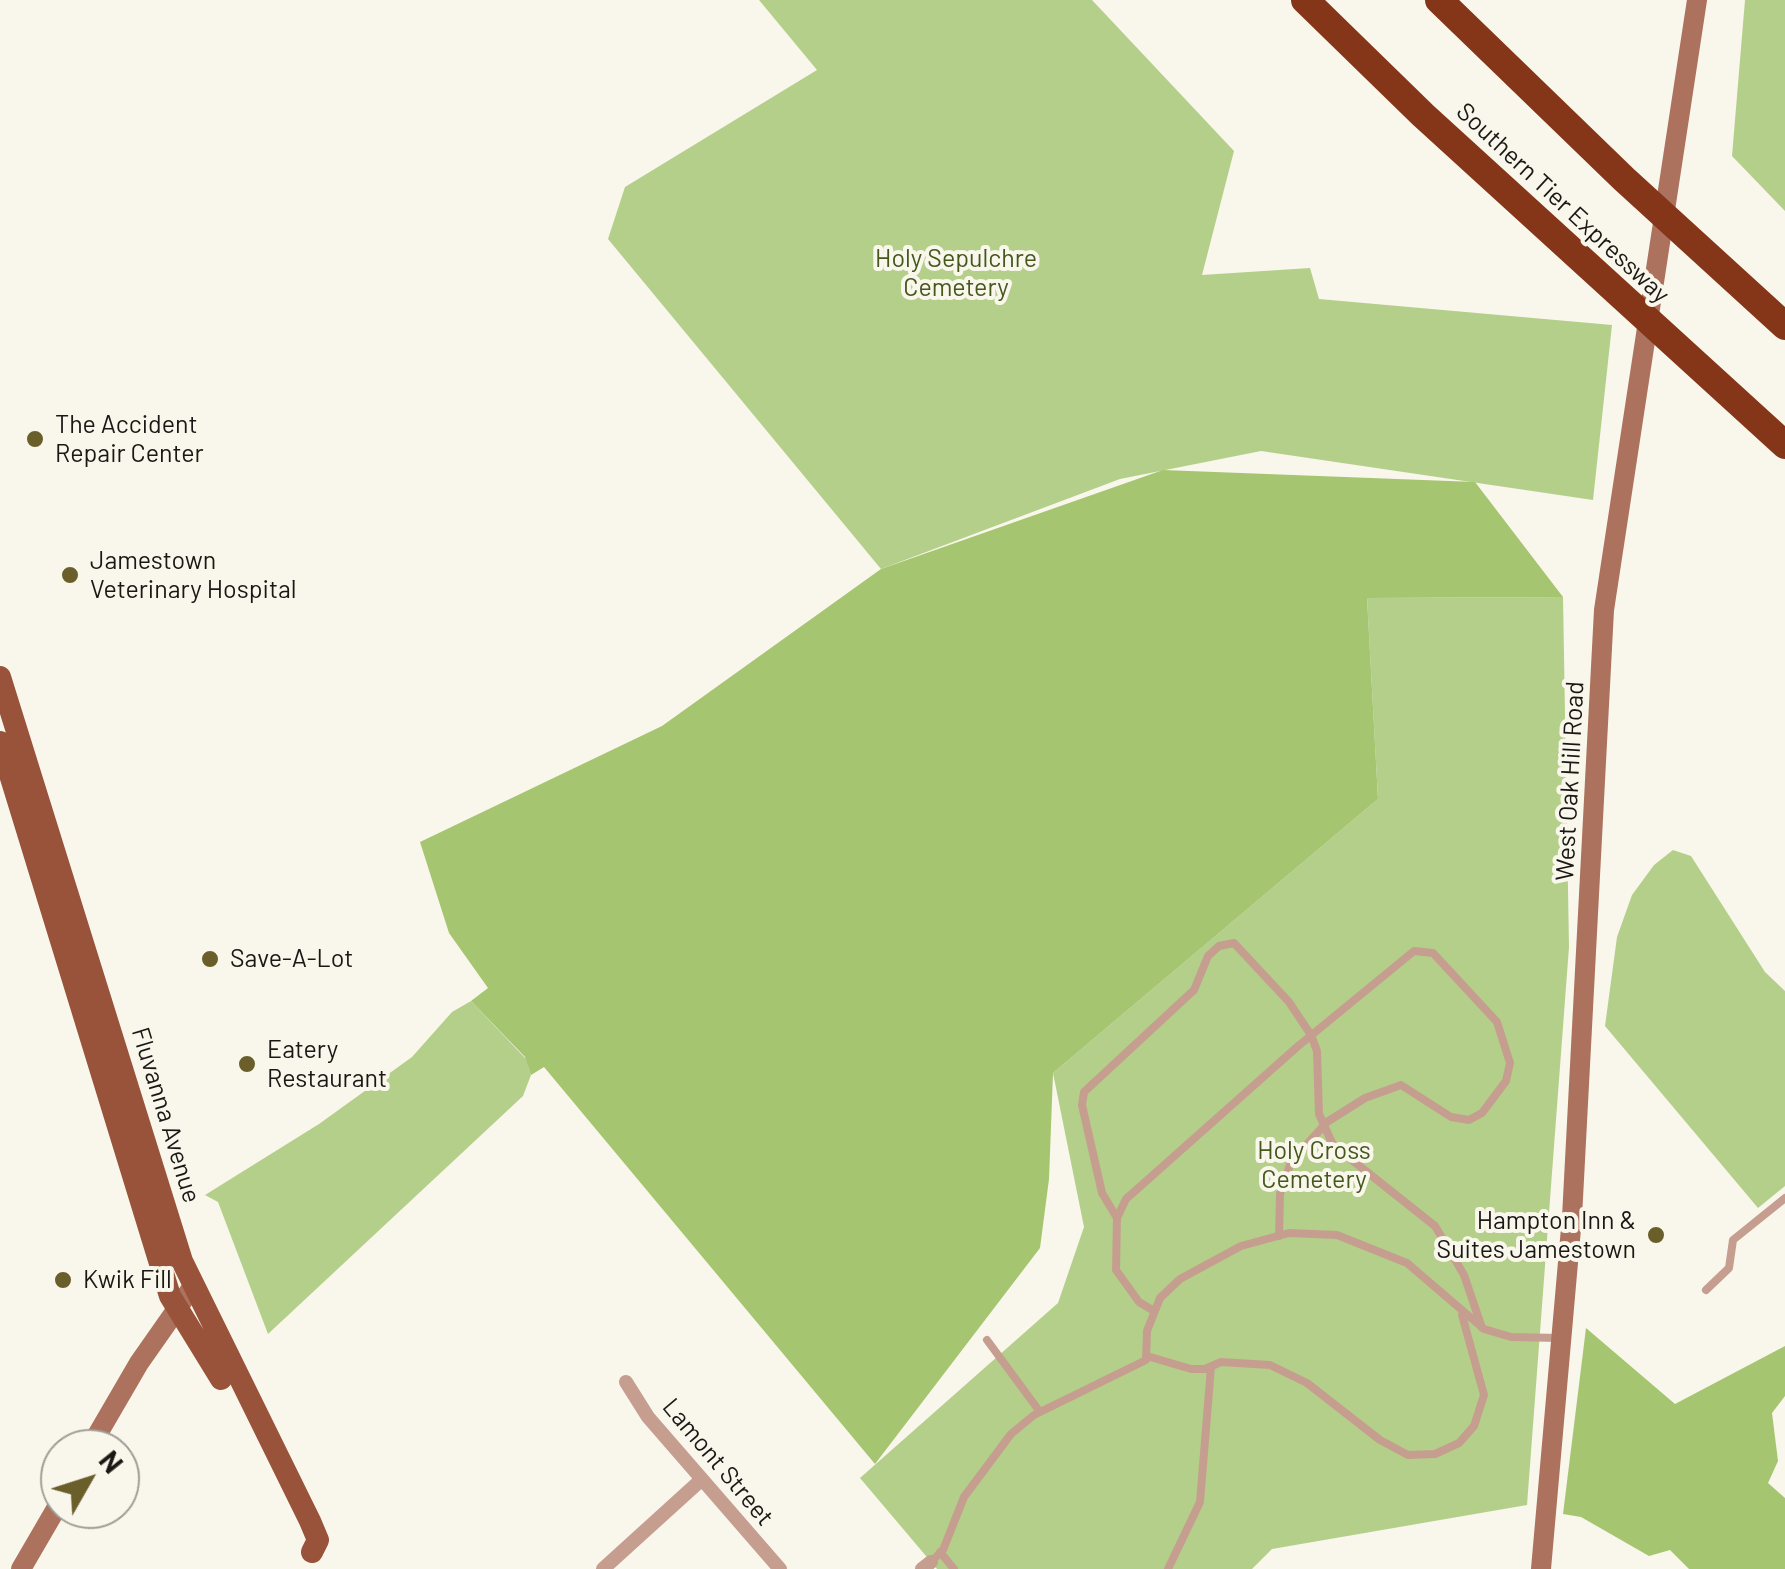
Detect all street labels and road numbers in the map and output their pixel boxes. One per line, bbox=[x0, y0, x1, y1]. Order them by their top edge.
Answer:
street label: Southern Tier Expressway bbox=[1450, 96, 1676, 310]
street label: West Oak Hill Road bbox=[1550, 680, 1590, 882]
street label: Fluvanna Avenue bbox=[125, 1024, 207, 1206]
street label: Lamont Street bbox=[656, 1392, 780, 1532]

